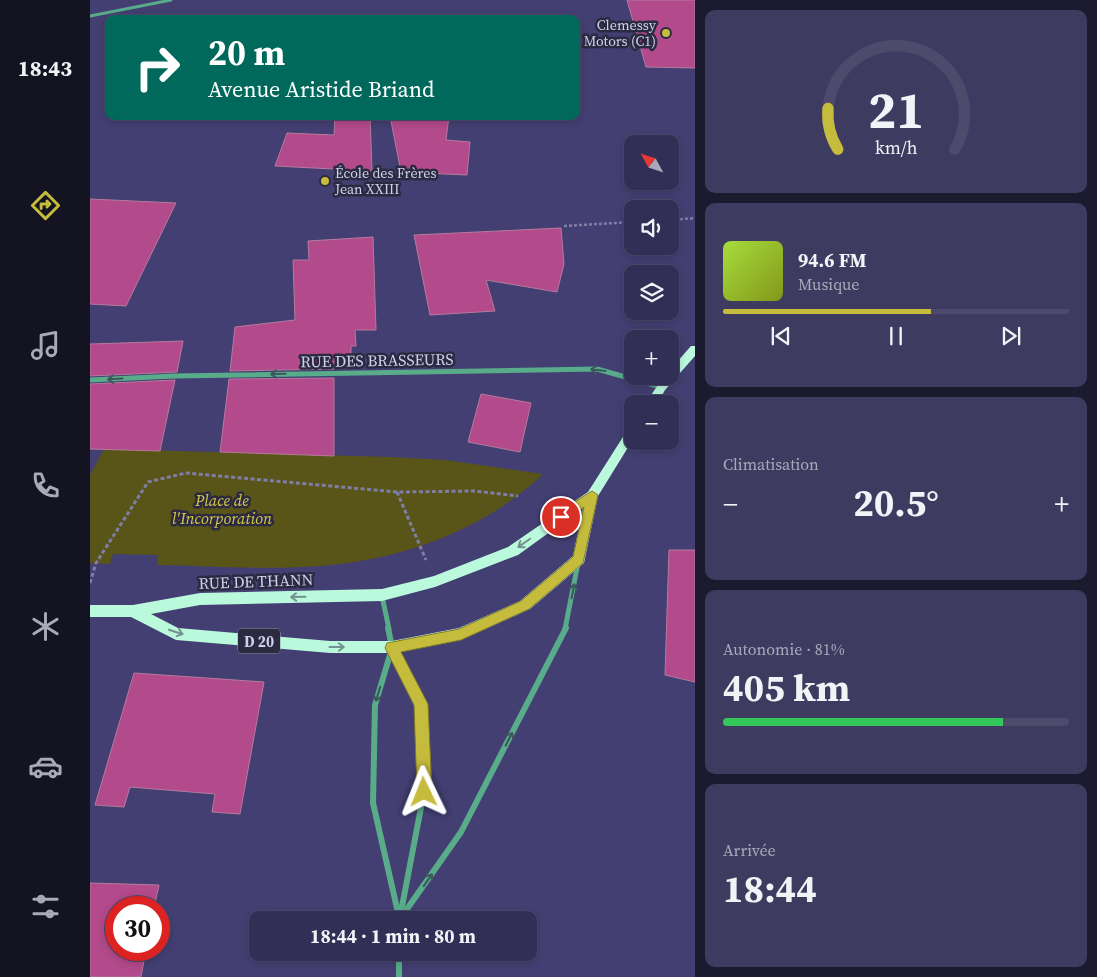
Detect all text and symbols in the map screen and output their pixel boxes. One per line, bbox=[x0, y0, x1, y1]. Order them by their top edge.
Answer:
place label: Clemessy Motors (C1) bbox=[584, 15, 657, 51]
marker: Clemessy Motors (C1) bbox=[660, 27, 672, 39]
text: 20 m bbox=[208, 29, 285, 77]
icon: right bbox=[125, 35, 190, 100]
text: 18:43 bbox=[18, 53, 72, 83]
text: Avenue Aristide Briand bbox=[208, 74, 435, 104]
text: 21 bbox=[868, 74, 924, 145]
north arrow bbox=[624, 135, 679, 190]
map controls bbox=[624, 135, 679, 450]
text: km/h bbox=[875, 135, 918, 160]
place label: École des Frères Jean XXIII bbox=[334, 163, 437, 199]
marker: École des Frères Jean XXIII bbox=[319, 175, 331, 187]
icon: directions bbox=[28, 188, 63, 223]
button: sound bbox=[624, 200, 679, 255]
text: 94.6 FM bbox=[798, 247, 867, 273]
button: layers bbox=[624, 265, 679, 320]
text: Musique bbox=[798, 273, 859, 295]
icon: previous bbox=[767, 322, 795, 350]
icon: pause bbox=[882, 322, 910, 350]
icon: next bbox=[997, 322, 1025, 350]
icon: music bbox=[28, 328, 63, 363]
button: + bbox=[624, 330, 679, 385]
street label: RUE DES BRASSEURS bbox=[300, 348, 454, 372]
one-way arrow bbox=[590, 365, 606, 375]
one-way arrow bbox=[270, 369, 286, 379]
one-way arrow bbox=[108, 374, 124, 384]
button: − bbox=[624, 395, 679, 450]
text: Climatisation bbox=[723, 453, 819, 475]
icon: phone bbox=[28, 468, 63, 503]
text: 20.5° bbox=[853, 477, 939, 529]
text: − bbox=[723, 485, 738, 523]
text: + bbox=[1054, 485, 1069, 523]
park label: Place de l'Incorporation bbox=[172, 489, 272, 529]
pin bbox=[540, 496, 582, 538]
icon: arrive bbox=[547, 503, 575, 531]
one-way arrow bbox=[517, 538, 531, 548]
street label: RUE DE THANN bbox=[198, 568, 314, 594]
one-way arrow bbox=[569, 583, 578, 599]
one-way arrow bbox=[290, 592, 306, 602]
icon: climate bbox=[28, 609, 63, 644]
one-way arrow bbox=[168, 628, 184, 638]
road number: D 20 bbox=[238, 628, 280, 654]
text: Autonomie · 81% bbox=[723, 638, 845, 660]
one-way arrow bbox=[329, 642, 345, 652]
text: 405 km bbox=[723, 662, 850, 714]
one-way arrow bbox=[373, 686, 383, 702]
one-way arrow bbox=[505, 732, 514, 747]
icon: car bbox=[28, 749, 63, 784]
position arrow bbox=[397, 765, 449, 817]
text: Arrivée bbox=[723, 839, 776, 861]
text: 18:44 bbox=[723, 863, 817, 915]
one-way arrow bbox=[423, 873, 433, 887]
icon: filters bbox=[28, 889, 63, 924]
speed limit sign: 30 bbox=[105, 896, 170, 961]
text: 18:44 · 1 min · 80 m bbox=[310, 923, 476, 949]

